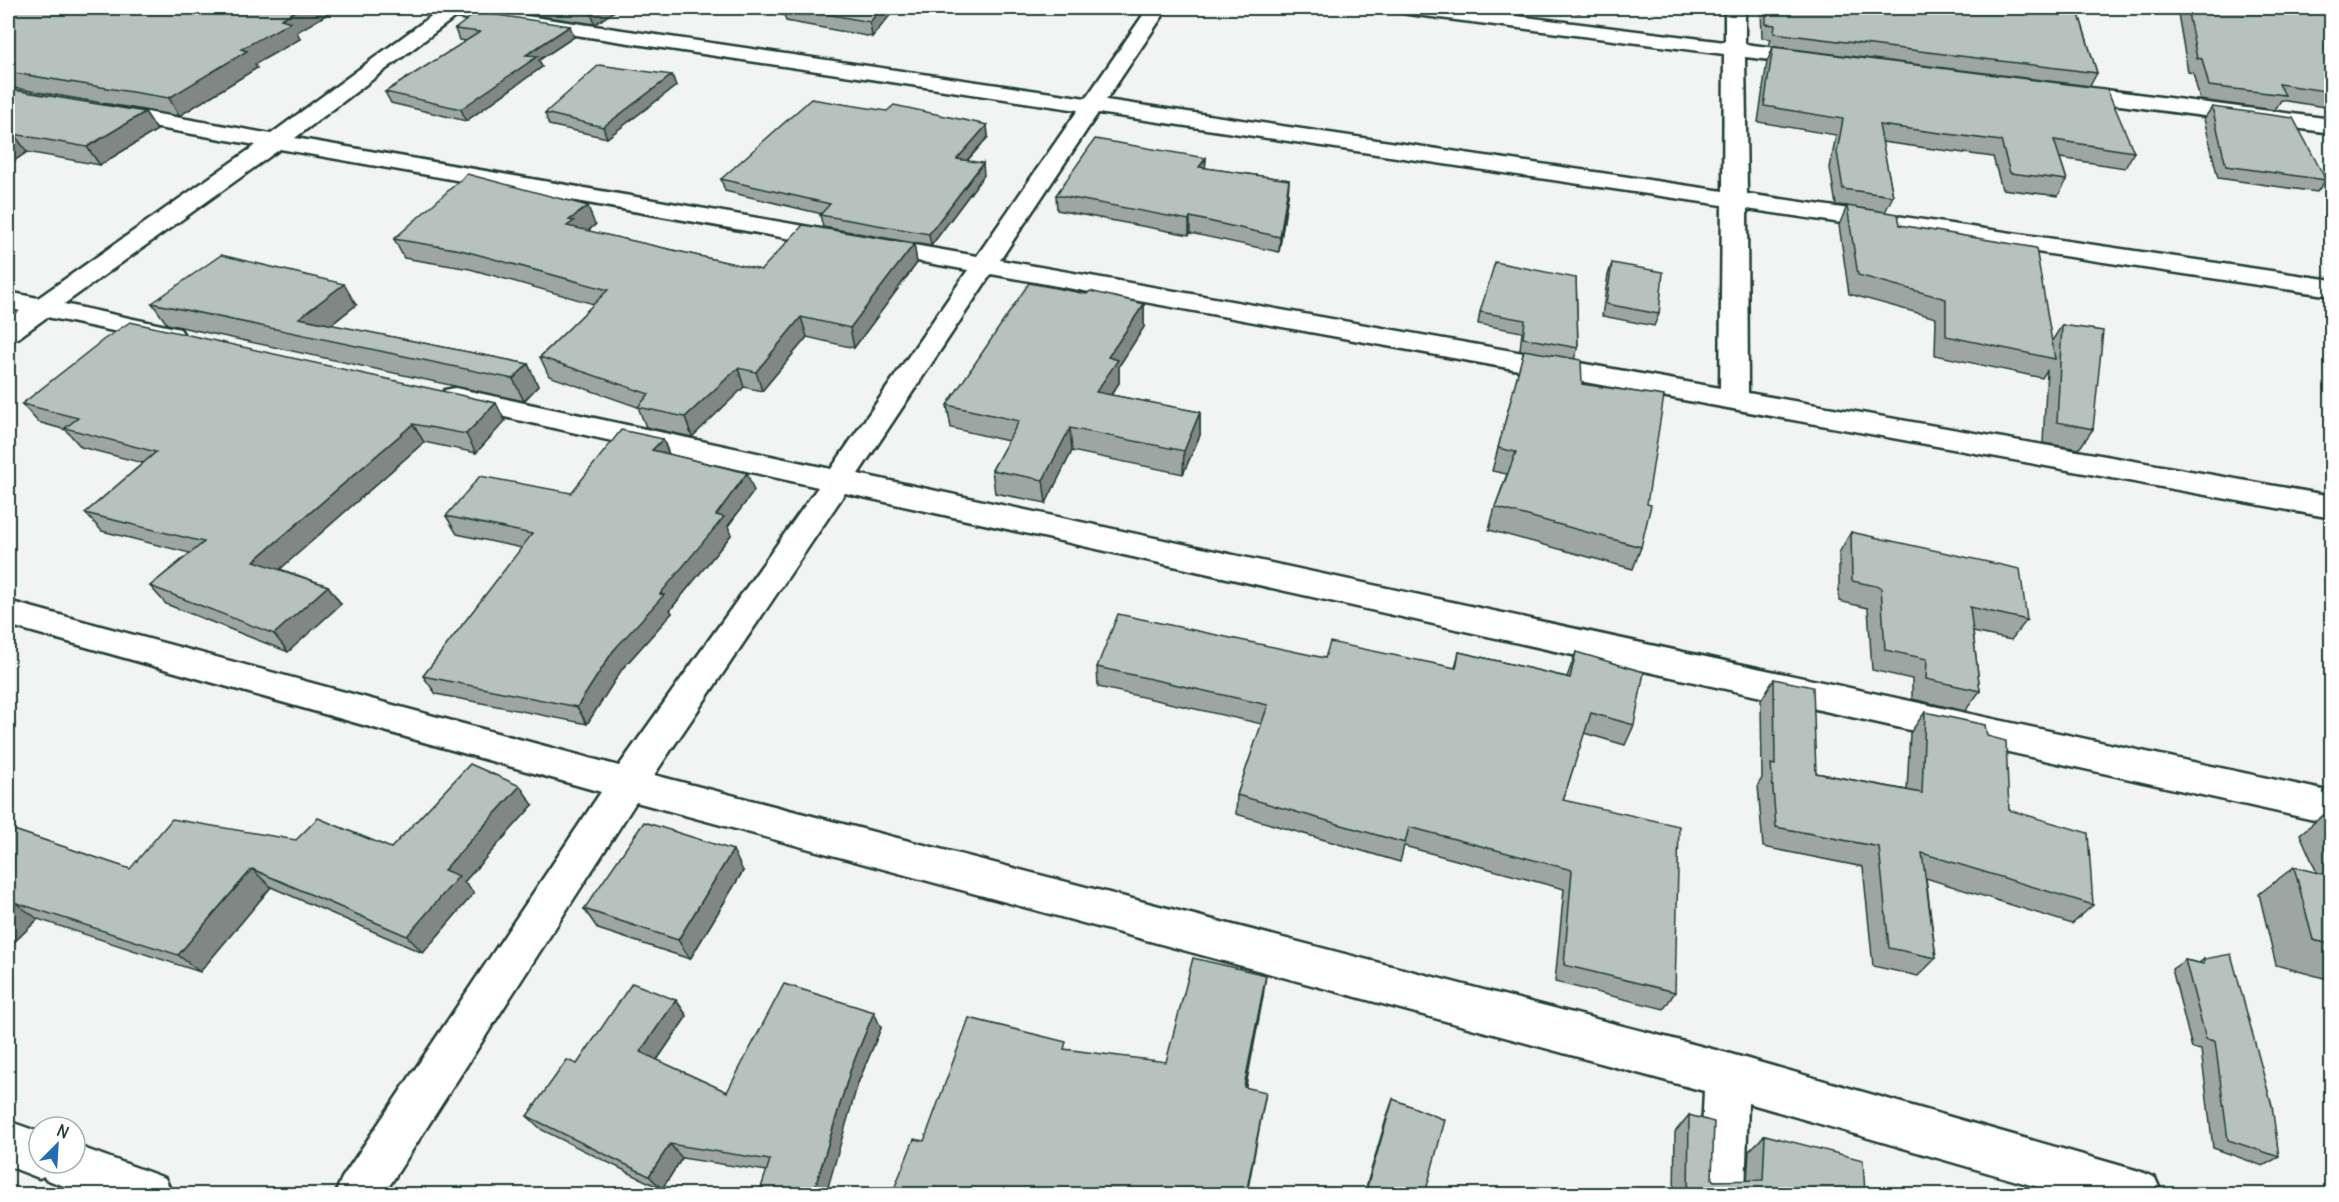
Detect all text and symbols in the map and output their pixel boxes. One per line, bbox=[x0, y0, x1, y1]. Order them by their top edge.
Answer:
north arrow bbox=[27, 1115, 87, 1175]
text: N bbox=[54, 1120, 72, 1143]

